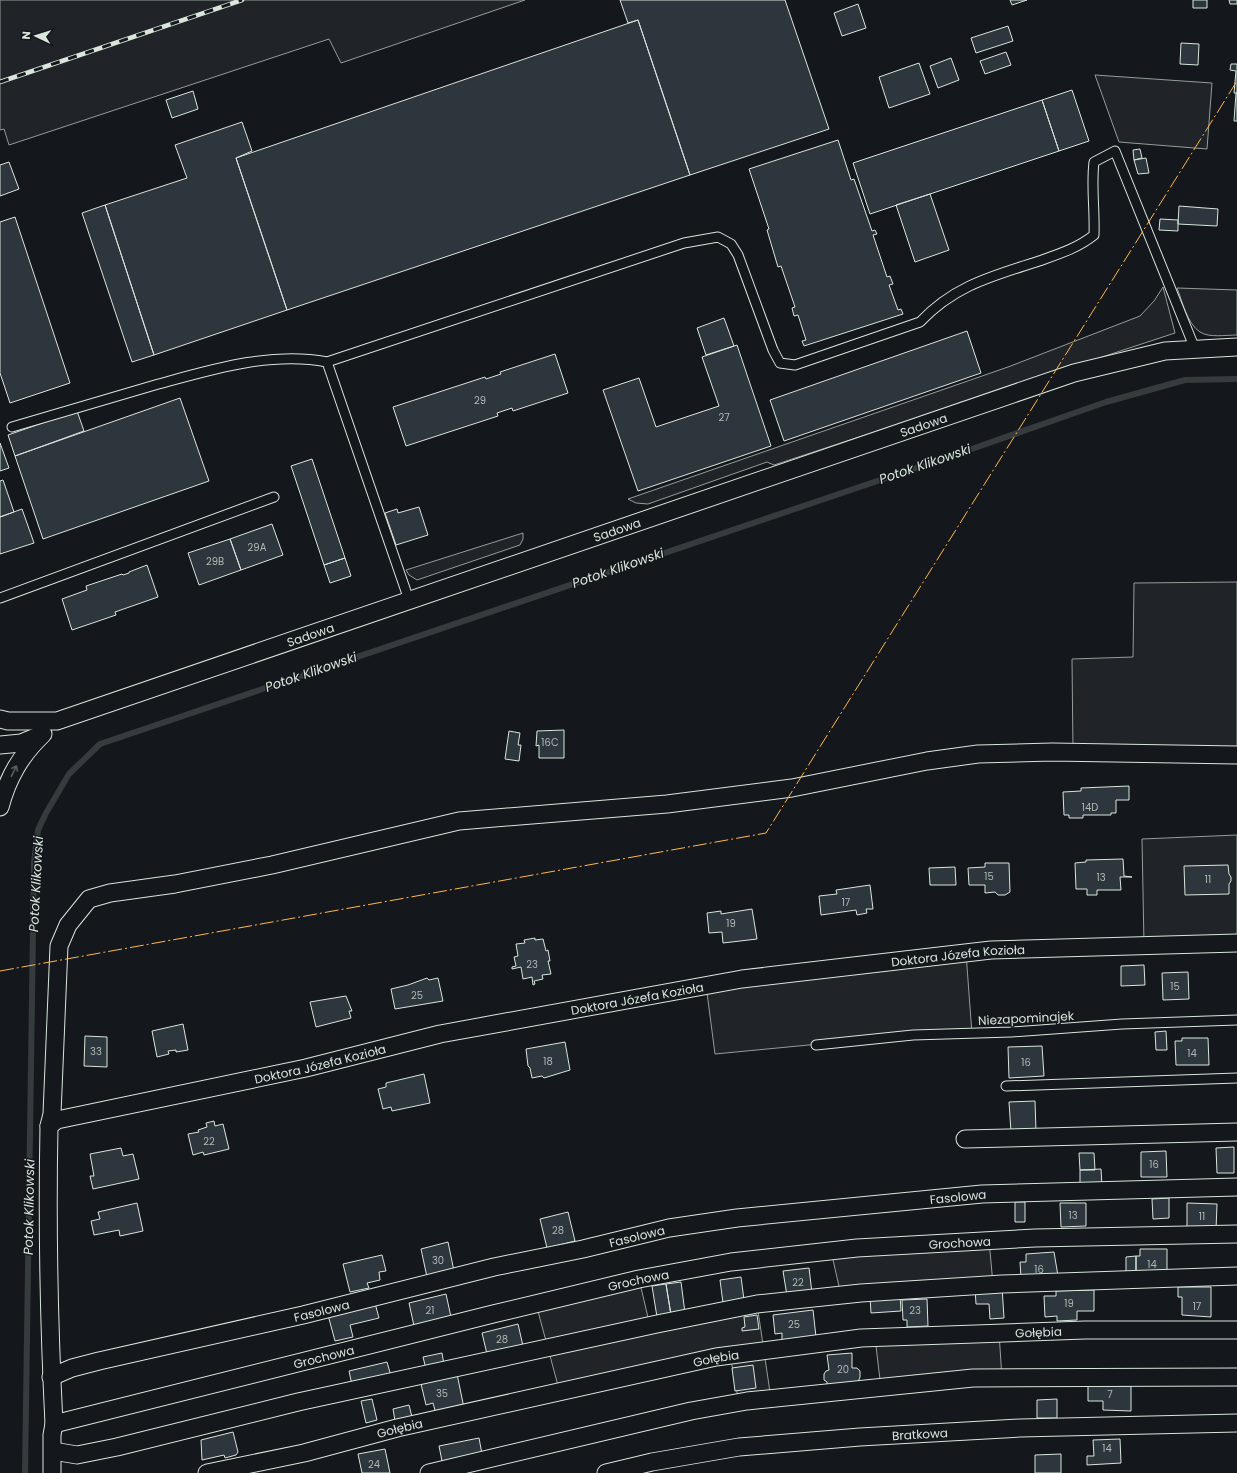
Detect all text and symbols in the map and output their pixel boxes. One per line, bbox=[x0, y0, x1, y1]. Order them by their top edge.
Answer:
north arrow bbox=[16, 16, 56, 56]
text: N bbox=[18, 31, 34, 40]
house number: 29 bbox=[474, 393, 486, 408]
street label: Sadowa bbox=[898, 409, 949, 440]
house number: 27 bbox=[718, 410, 730, 425]
water label: Potok Klikowski bbox=[877, 439, 974, 489]
street label: Sadowa bbox=[591, 513, 643, 545]
house number: 29A bbox=[248, 540, 267, 555]
water label: Potok Klikowski bbox=[570, 543, 667, 593]
house number: 29B bbox=[206, 554, 224, 569]
street label: Sadowa bbox=[284, 618, 336, 650]
water label: Potok Klikowski bbox=[263, 647, 360, 697]
house number: 16C bbox=[541, 735, 559, 750]
one-way arrow bbox=[10, 765, 18, 777]
house number: 14D bbox=[1082, 800, 1098, 815]
water label: Potok Klikowski bbox=[24, 835, 48, 932]
house number: 15 bbox=[984, 869, 994, 884]
house number: 13 bbox=[1096, 870, 1106, 885]
house number: 11 bbox=[1205, 872, 1211, 887]
house number: 17 bbox=[842, 895, 851, 910]
house number: 19 bbox=[726, 916, 736, 931]
street label: Doktora Józefa Kozioła bbox=[890, 941, 1025, 970]
house number: 23 bbox=[526, 957, 538, 972]
street label: Doktora Józefa Kozioła bbox=[569, 978, 705, 1019]
house number: 15 bbox=[1170, 979, 1180, 994]
house number: 25 bbox=[411, 988, 423, 1003]
street label: Niezapominajek bbox=[978, 1007, 1075, 1029]
street label: Doktora Józefa Kozioła bbox=[253, 1040, 388, 1087]
house number: 33 bbox=[90, 1044, 102, 1059]
house number: 14 bbox=[1187, 1046, 1197, 1061]
house number: 18 bbox=[543, 1054, 553, 1069]
house number: 16 bbox=[1021, 1055, 1031, 1070]
house number: 22 bbox=[203, 1134, 215, 1149]
house number: 16 bbox=[1149, 1157, 1159, 1172]
water label: Potok Klikowski bbox=[19, 1158, 39, 1255]
street label: Fasolowa bbox=[929, 1185, 987, 1208]
house number: 13 bbox=[1068, 1208, 1078, 1223]
house number: 11 bbox=[1199, 1209, 1205, 1224]
street label: Fasolowa bbox=[607, 1221, 666, 1251]
house number: 28 bbox=[552, 1223, 564, 1238]
street label: Grochowa bbox=[928, 1232, 991, 1252]
house number: 30 bbox=[432, 1253, 444, 1268]
house number: 14 bbox=[1147, 1257, 1157, 1272]
house number: 16 bbox=[1034, 1262, 1044, 1277]
street label: Grochowa bbox=[606, 1265, 670, 1295]
house number: 22 bbox=[792, 1275, 804, 1290]
street label: Fasolowa bbox=[292, 1295, 351, 1325]
house number: 19 bbox=[1064, 1296, 1074, 1311]
house number: 17 bbox=[1193, 1299, 1202, 1314]
house number: 21 bbox=[426, 1303, 434, 1318]
house number: 23 bbox=[909, 1303, 921, 1318]
house number: 25 bbox=[788, 1317, 800, 1332]
street label: Gołębia bbox=[1015, 1322, 1062, 1341]
house number: 28 bbox=[496, 1332, 508, 1347]
street label: Grochowa bbox=[291, 1341, 356, 1372]
street label: Gołębia bbox=[691, 1346, 740, 1370]
house number: 20 bbox=[837, 1362, 849, 1377]
house number: 35 bbox=[436, 1386, 448, 1401]
house number: 7 bbox=[1107, 1387, 1113, 1402]
street label: Gołębia bbox=[375, 1414, 424, 1442]
street label: Bratkowa bbox=[891, 1424, 948, 1444]
house number: 14 bbox=[1102, 1441, 1112, 1456]
house number: 24 bbox=[368, 1457, 380, 1472]

